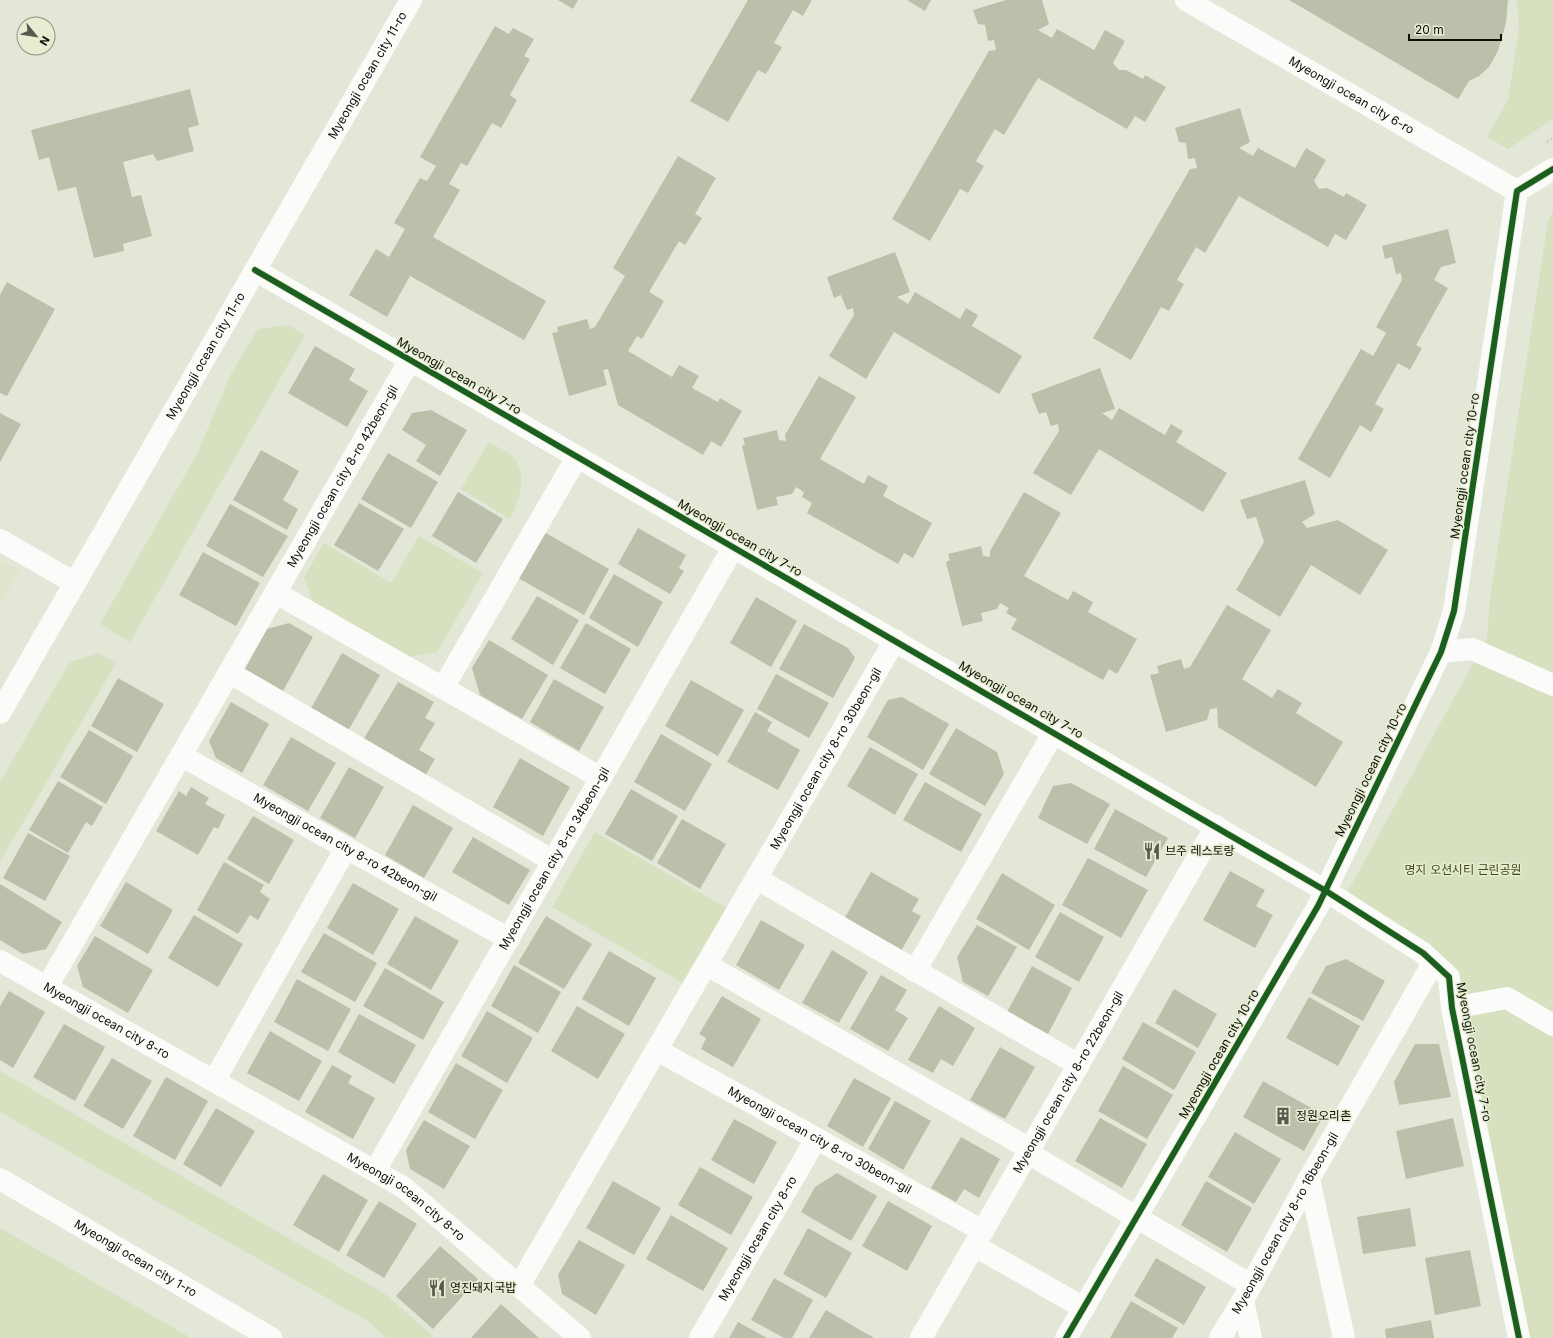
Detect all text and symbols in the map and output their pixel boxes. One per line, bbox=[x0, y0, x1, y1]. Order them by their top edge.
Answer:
street label: Myeongji ocean city 11-ro bbox=[325, 9, 410, 141]
north arrow bbox=[16, 16, 56, 56]
scale bar bbox=[1409, 16, 1501, 42]
text: 20 m bbox=[1415, 22, 1444, 37]
text: N bbox=[37, 34, 53, 48]
street label: Myeongji ocean city 6-ro bbox=[1286, 53, 1417, 137]
street label: Myeongji ocean city 11-ro bbox=[163, 289, 248, 422]
street label: Myeongji ocean city 7-ro bbox=[394, 334, 524, 417]
street label: Myeongji ocean city 8-ro 42beon-gil bbox=[284, 382, 401, 570]
street label: Myeongji ocean city 10-ro bbox=[1447, 392, 1482, 540]
street label: Myeongji ocean city 7-ro bbox=[675, 496, 805, 579]
street label: Myeongji ocean city 7-ro bbox=[956, 658, 1086, 741]
street label: Myeongji ocean city 8-ro 30beon-gil bbox=[767, 665, 884, 852]
street label: Myeongji ocean city 10-ro bbox=[1332, 700, 1410, 839]
street label: Myeongji ocean city 8-ro 34beon-gil bbox=[496, 765, 612, 953]
street label: Myeongji ocean city 8-ro 42beon-gil bbox=[251, 790, 440, 904]
restaurant icon: 브주 레스토랑 bbox=[1142, 841, 1162, 861]
place label: 브주 레스토랑 bbox=[1165, 843, 1235, 858]
park label: 명지 오션시티 근린공원 bbox=[1404, 862, 1522, 877]
street label: Myeongji ocean city 8-ro bbox=[41, 979, 172, 1062]
street label: Myeongji ocean city 7-ro bbox=[1454, 981, 1495, 1123]
street label: Myeongji ocean city 10-ro bbox=[1175, 986, 1262, 1121]
street label: Myeongji ocean city 8-ro 22beon-gil bbox=[1010, 988, 1126, 1176]
street label: Myeongji ocean city 8-ro 30beon-gil bbox=[725, 1083, 914, 1197]
building icon: 정원오리촌 bbox=[1273, 1106, 1293, 1126]
place label: 정원오리촌 bbox=[1296, 1108, 1351, 1123]
street label: Myeongji ocean city 8-ro 16beon-gil bbox=[1228, 1130, 1341, 1317]
street label: Myeongji ocean city 8-ro bbox=[344, 1149, 468, 1244]
street label: Myeongji ocean city 8-ro bbox=[715, 1173, 800, 1304]
street label: Myeongji ocean city 1-ro bbox=[72, 1216, 200, 1300]
restaurant icon: 영진돼지국밥 bbox=[427, 1278, 447, 1298]
place label: 영진돼지국밥 bbox=[450, 1280, 516, 1295]

